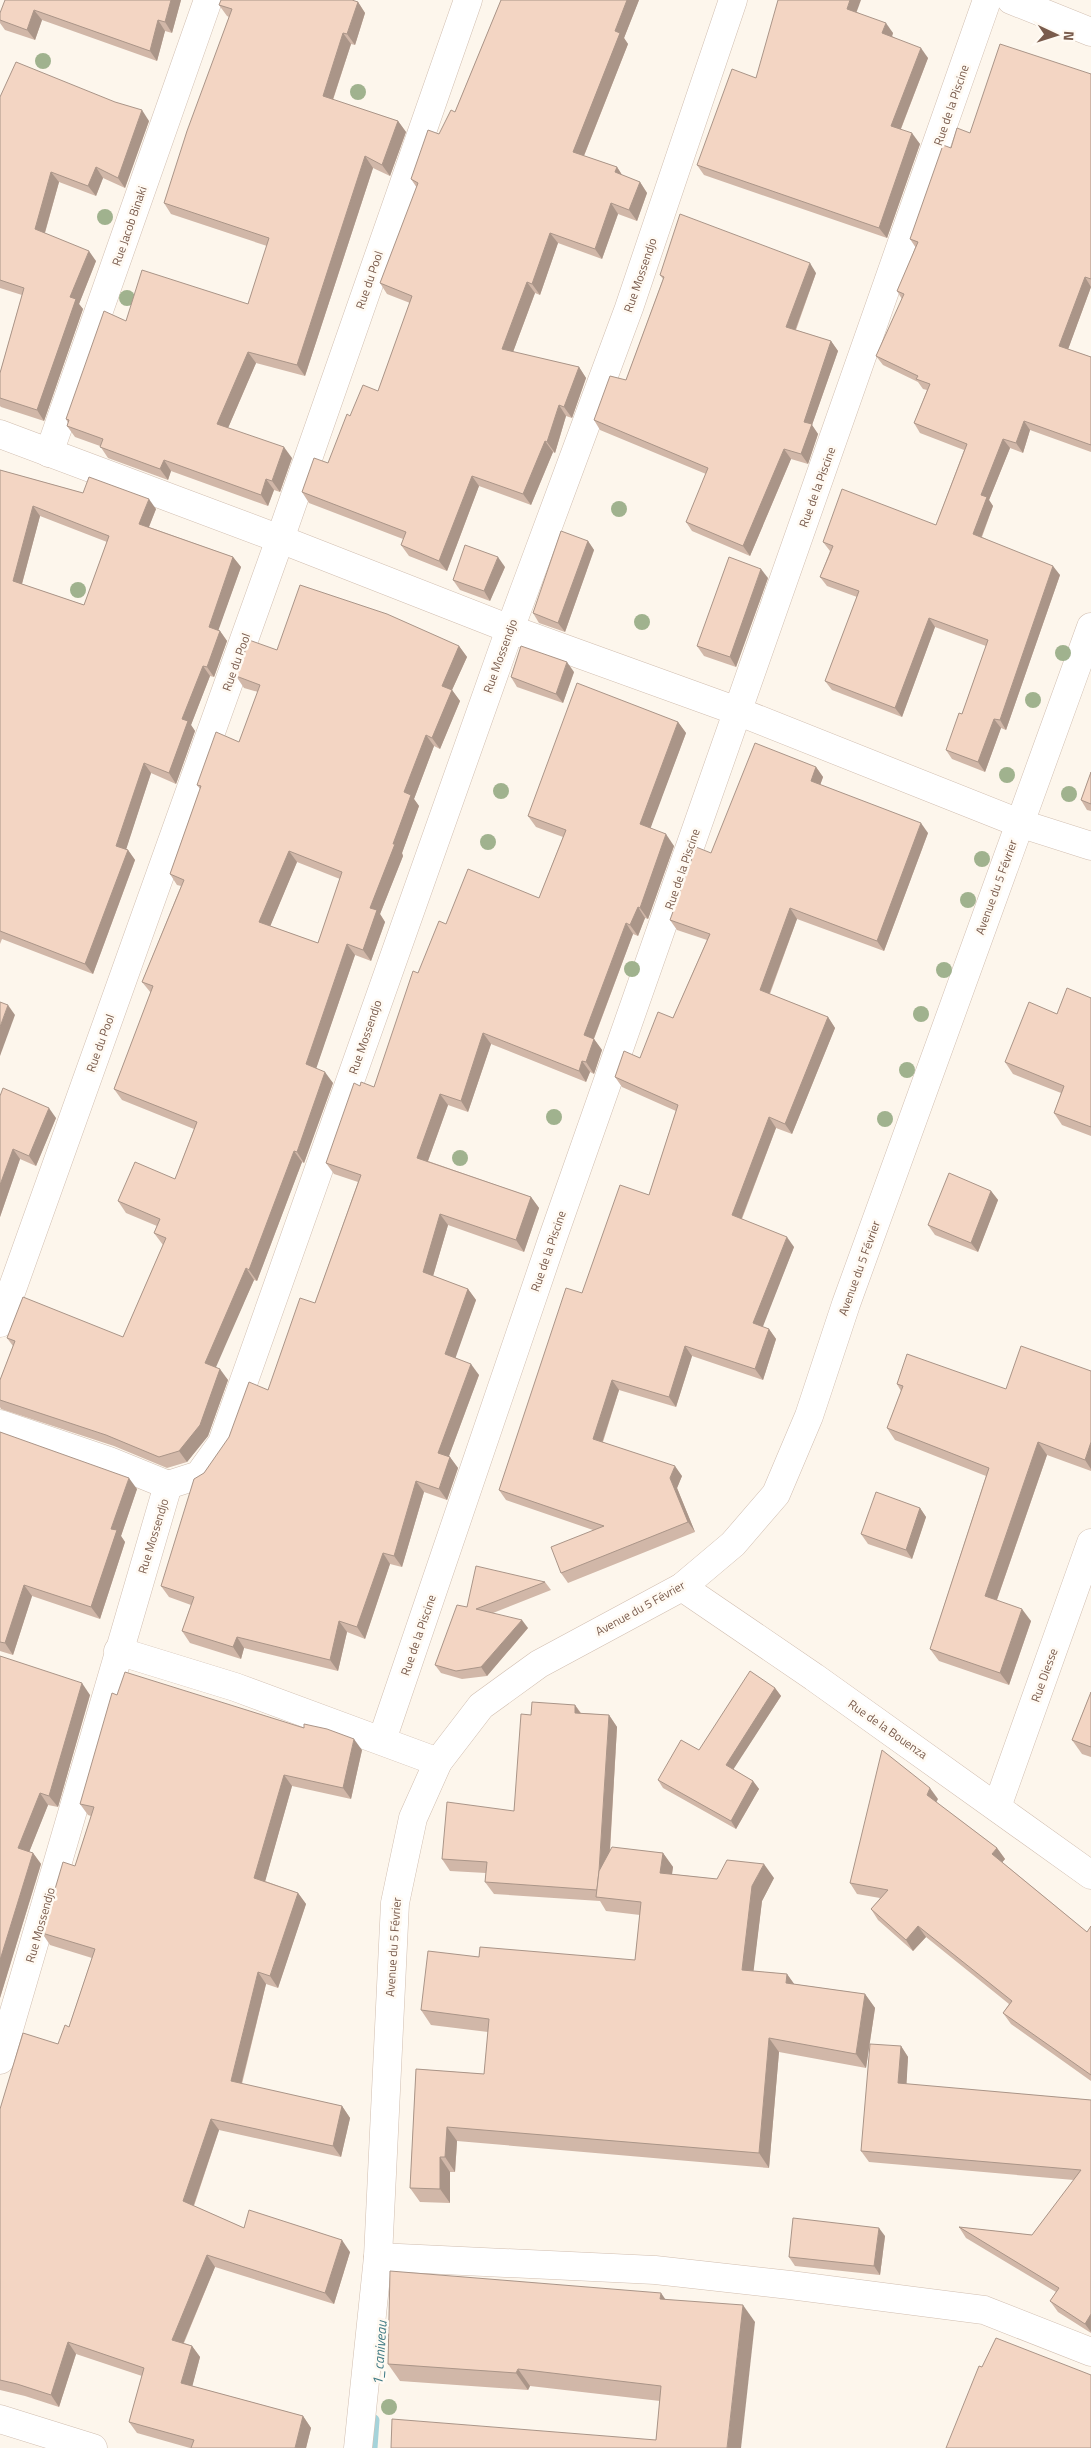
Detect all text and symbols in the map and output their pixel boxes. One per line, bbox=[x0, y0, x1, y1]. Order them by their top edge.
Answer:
north arrow bbox=[1031, 10, 1081, 60]
text: N bbox=[1059, 30, 1080, 42]
street label: Rue de la Piscine bbox=[928, 62, 974, 148]
street label: Rue Jacob Binaki bbox=[106, 184, 152, 268]
street label: Rue Mossendjo bbox=[618, 235, 662, 315]
street label: Rue du Pool bbox=[350, 248, 388, 312]
street label: Rue de la Piscine bbox=[794, 444, 840, 530]
street label: Rue Mossendjo bbox=[478, 616, 522, 696]
street label: Rue du Pool bbox=[217, 630, 255, 694]
street label: Rue de la Piscine bbox=[659, 826, 705, 912]
street label: Avenue du 5 Février bbox=[970, 837, 1022, 937]
street label: Rue Mossendjo bbox=[343, 997, 387, 1077]
street label: Rue du Pool bbox=[81, 1011, 119, 1075]
street label: Rue de la Piscine bbox=[525, 1208, 571, 1294]
street label: Avenue du 5 Février bbox=[833, 1218, 885, 1318]
street label: Rue Mossendjo bbox=[133, 1496, 173, 1576]
street label: Avenue du 5 Février bbox=[592, 1576, 688, 1640]
street label: Rue de la Piscine bbox=[395, 1592, 441, 1678]
street label: Rue Diesse bbox=[1025, 1645, 1063, 1705]
street label: Rue de la Bouenza bbox=[844, 1695, 932, 1763]
street label: Rue Mossendjo bbox=[20, 1885, 60, 1965]
street label: Avenue du 5 Février bbox=[380, 1897, 406, 1997]
water label: 1_caniveau bbox=[366, 2319, 392, 2386]

